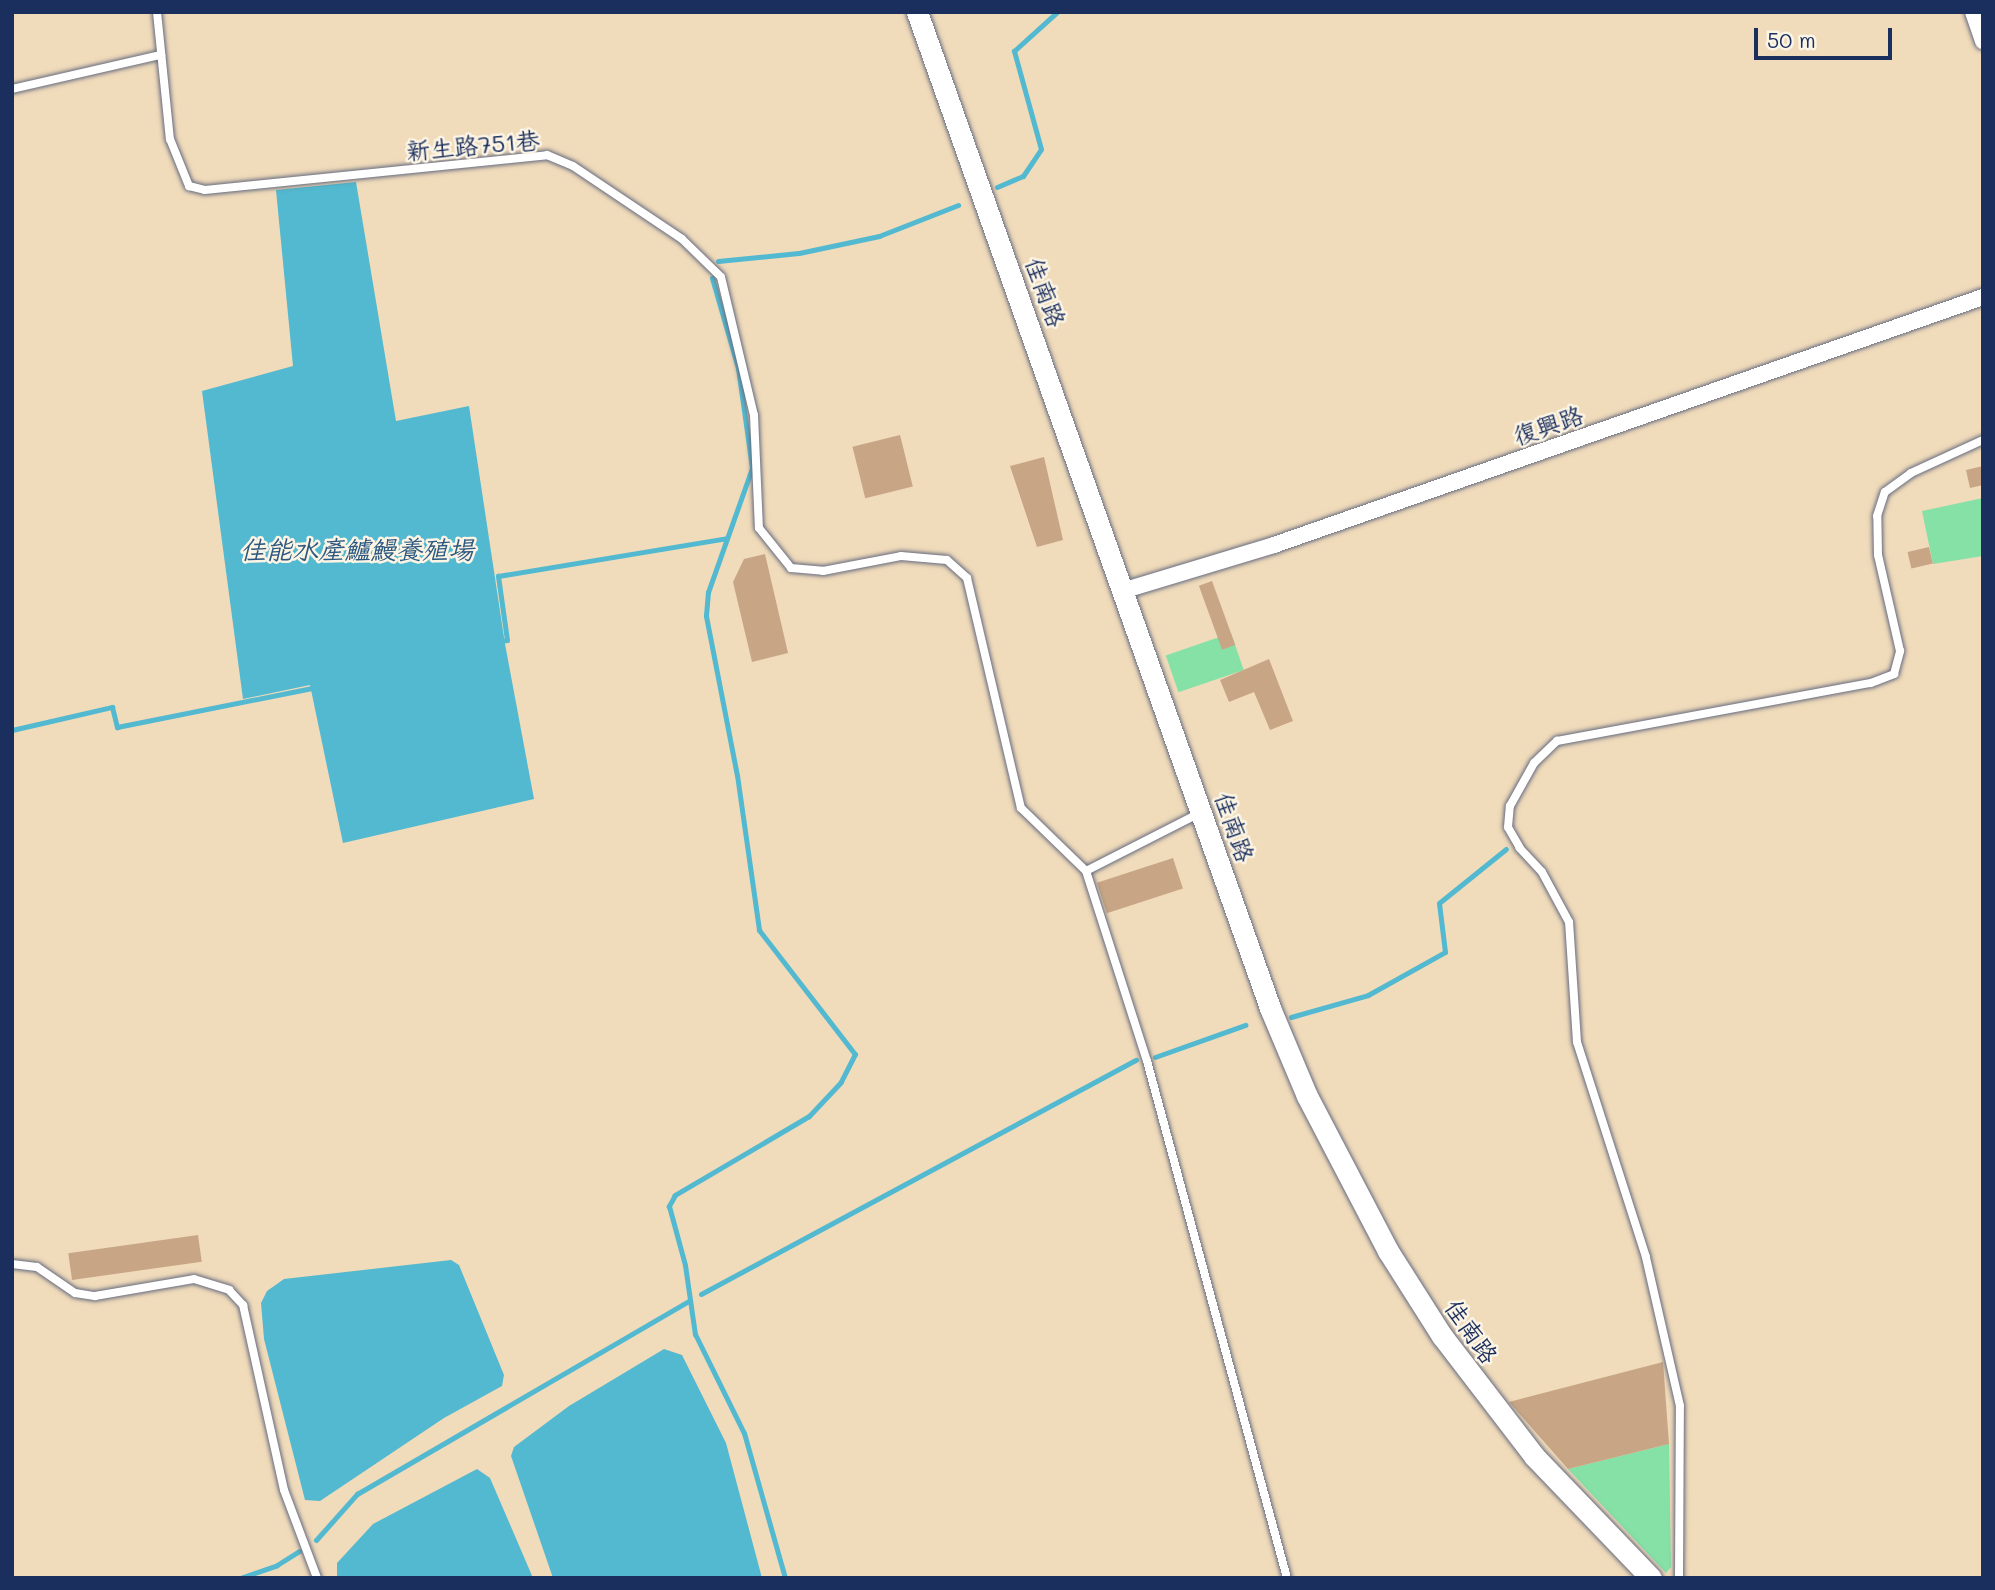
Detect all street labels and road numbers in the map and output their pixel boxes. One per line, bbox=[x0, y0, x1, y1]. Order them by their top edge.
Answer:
street label: 新生路751巷 bbox=[405, 125, 541, 165]
street label: 佳南路 bbox=[1020, 253, 1072, 331]
street label: 復興路 bbox=[1509, 400, 1587, 450]
street label: 佳南路 bbox=[1210, 788, 1260, 866]
street label: 佳南路 bbox=[1440, 1293, 1504, 1369]

